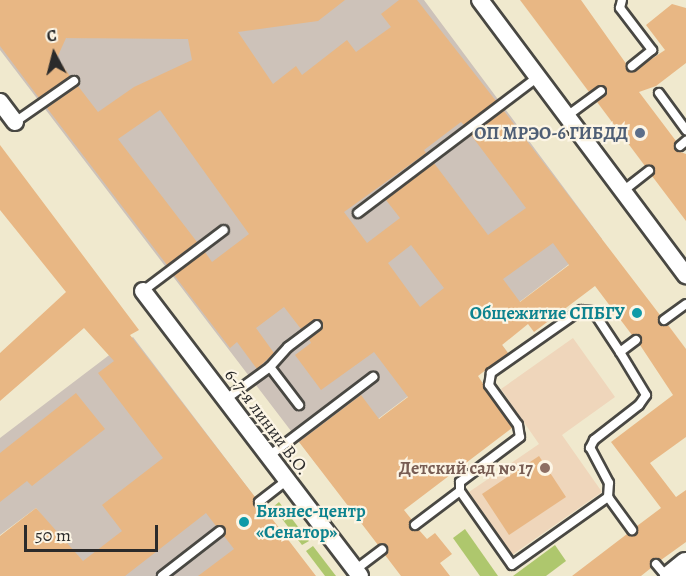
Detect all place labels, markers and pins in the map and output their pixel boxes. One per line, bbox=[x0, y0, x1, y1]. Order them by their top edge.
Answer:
place label: ОП МРЭО-6 ГИБДД bbox=[474, 122, 628, 144]
marker: ОП МРЭО-6 ГИБДД bbox=[633, 126, 647, 140]
place label: Общежитие СПБГУ bbox=[470, 302, 625, 324]
marker: Общежитие СПБГУ bbox=[630, 306, 644, 320]
place label: Детский сад № 17 bbox=[399, 457, 533, 479]
marker: Детский сад № 17 bbox=[538, 461, 552, 475]
place label: Бизнес-центр «Сенатор» bbox=[256, 501, 366, 544]
marker: Бизнес-центр «Сенатор» bbox=[237, 515, 251, 529]

